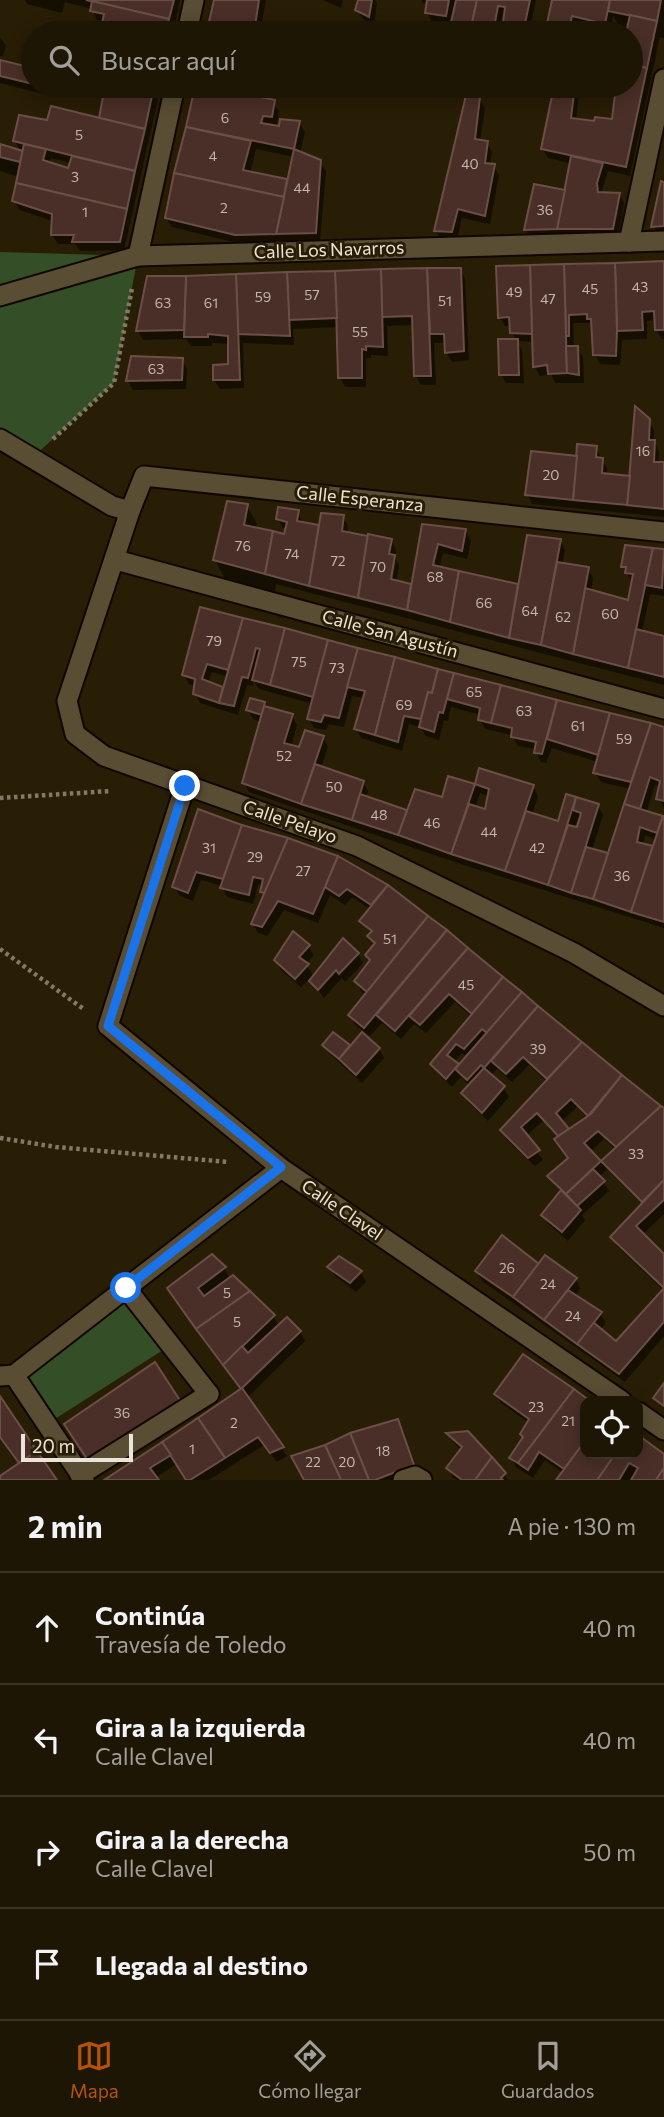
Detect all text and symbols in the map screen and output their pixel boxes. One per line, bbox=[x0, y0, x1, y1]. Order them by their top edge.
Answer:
search box bbox=[21, 21, 643, 98]
icon: search bbox=[45, 41, 83, 79]
text: Buscar aquí bbox=[101, 44, 236, 75]
house number: 6 bbox=[221, 109, 229, 126]
house number: 5 bbox=[75, 126, 83, 143]
house number: 4 bbox=[209, 147, 218, 164]
house number: 40 bbox=[461, 155, 479, 172]
house number: 3 bbox=[71, 168, 79, 185]
house number: 44 bbox=[294, 179, 311, 196]
house number: 2 bbox=[220, 199, 228, 216]
house number: 36 bbox=[537, 201, 553, 218]
house number: 1 bbox=[82, 203, 88, 220]
street label: Calle Los Navarros bbox=[253, 235, 405, 263]
house number: 43 bbox=[632, 278, 648, 295]
house number: 45 bbox=[582, 280, 598, 297]
house number: 49 bbox=[506, 283, 522, 300]
house number: 57 bbox=[304, 286, 320, 303]
house number: 59 bbox=[255, 288, 271, 305]
house number: 47 bbox=[540, 290, 556, 307]
house number: 51 bbox=[438, 292, 452, 309]
house number: 63 bbox=[155, 294, 171, 311]
house number: 61 bbox=[204, 294, 218, 311]
house number: 55 bbox=[352, 323, 368, 340]
house number: 63 bbox=[148, 360, 164, 377]
house number: 16 bbox=[636, 442, 650, 459]
house number: 20 bbox=[543, 466, 559, 483]
street label: Calle Esperanza bbox=[295, 480, 425, 516]
house number: 76 bbox=[235, 537, 251, 554]
house number: 74 bbox=[285, 545, 300, 562]
house number: 72 bbox=[330, 552, 346, 569]
house number: 70 bbox=[370, 558, 386, 575]
house number: 68 bbox=[427, 568, 444, 585]
house number: 66 bbox=[476, 594, 493, 611]
house number: 64 bbox=[522, 602, 539, 619]
street label: Calle San Agustín bbox=[320, 604, 461, 662]
house number: 60 bbox=[601, 605, 619, 622]
house number: 62 bbox=[555, 608, 571, 625]
house number: 79 bbox=[206, 632, 222, 649]
house number: 75 bbox=[291, 653, 307, 670]
house number: 73 bbox=[329, 659, 345, 676]
house number: 65 bbox=[466, 683, 482, 700]
house number: 69 bbox=[396, 696, 412, 713]
house number: 63 bbox=[516, 702, 532, 719]
house number: 61 bbox=[571, 717, 585, 734]
house number: 59 bbox=[616, 730, 632, 747]
house number: 52 bbox=[276, 747, 292, 764]
route end bbox=[169, 770, 200, 801]
house number: 50 bbox=[325, 778, 343, 795]
street label: Calle Pelayo bbox=[240, 795, 340, 847]
house number: 48 bbox=[371, 806, 387, 823]
house number: 46 bbox=[424, 814, 440, 831]
house number: 44 bbox=[481, 823, 498, 840]
house number: 31 bbox=[202, 839, 216, 856]
house number: 42 bbox=[529, 839, 545, 856]
house number: 29 bbox=[247, 848, 263, 865]
house number: 27 bbox=[295, 862, 311, 879]
house number: 36 bbox=[614, 867, 630, 884]
house number: 51 bbox=[383, 930, 397, 947]
house number: 45 bbox=[458, 976, 474, 993]
house number: 39 bbox=[530, 1040, 546, 1057]
house number: 33 bbox=[628, 1145, 644, 1162]
street label: Calle Clavel bbox=[298, 1174, 387, 1244]
house number: 26 bbox=[499, 1259, 515, 1276]
route start bbox=[110, 1272, 141, 1303]
house number: 24 bbox=[540, 1275, 557, 1292]
house number: 5 bbox=[223, 1284, 231, 1301]
house number: 24 bbox=[565, 1307, 582, 1324]
house number: 5 bbox=[233, 1313, 241, 1330]
map controls bbox=[580, 1396, 643, 1459]
button: locate bbox=[580, 1396, 643, 1459]
house number: 23 bbox=[528, 1398, 544, 1415]
house number: 36 bbox=[114, 1404, 130, 1421]
house number: 21 bbox=[561, 1412, 575, 1429]
house number: 2 bbox=[230, 1414, 238, 1431]
scale bar bbox=[21, 1431, 133, 1463]
text: 20 m bbox=[32, 1434, 75, 1457]
house number: 1 bbox=[189, 1440, 195, 1457]
house number: 18 bbox=[376, 1442, 390, 1459]
house number: 22 bbox=[305, 1453, 321, 1470]
house number: 20 bbox=[339, 1453, 355, 1470]
text: 2 min bbox=[28, 1507, 103, 1544]
text: A pie · 130 m bbox=[507, 1512, 636, 1540]
text: Continúa bbox=[95, 1599, 205, 1630]
icon: ahead bbox=[28, 1609, 66, 1647]
text: 40 m bbox=[583, 1614, 636, 1642]
text: Travesía de Toledo bbox=[95, 1630, 286, 1658]
text: Gira a la izquierda bbox=[95, 1711, 306, 1742]
icon: left bbox=[28, 1721, 66, 1759]
text: 40 m bbox=[583, 1726, 636, 1754]
text: Calle Clavel bbox=[95, 1742, 214, 1770]
text: Gira a la derecha bbox=[95, 1823, 289, 1854]
icon: right bbox=[28, 1833, 66, 1871]
text: 50 m bbox=[583, 1838, 636, 1866]
text: Calle Clavel bbox=[95, 1854, 214, 1882]
icon: arrive bbox=[28, 1945, 66, 1983]
text: Llegada al destino bbox=[95, 1949, 308, 1980]
tab: Mapa bbox=[70, 2037, 119, 2102]
tab: Cómo llegar bbox=[258, 2037, 362, 2102]
tab: Guardados bbox=[501, 2037, 594, 2102]

